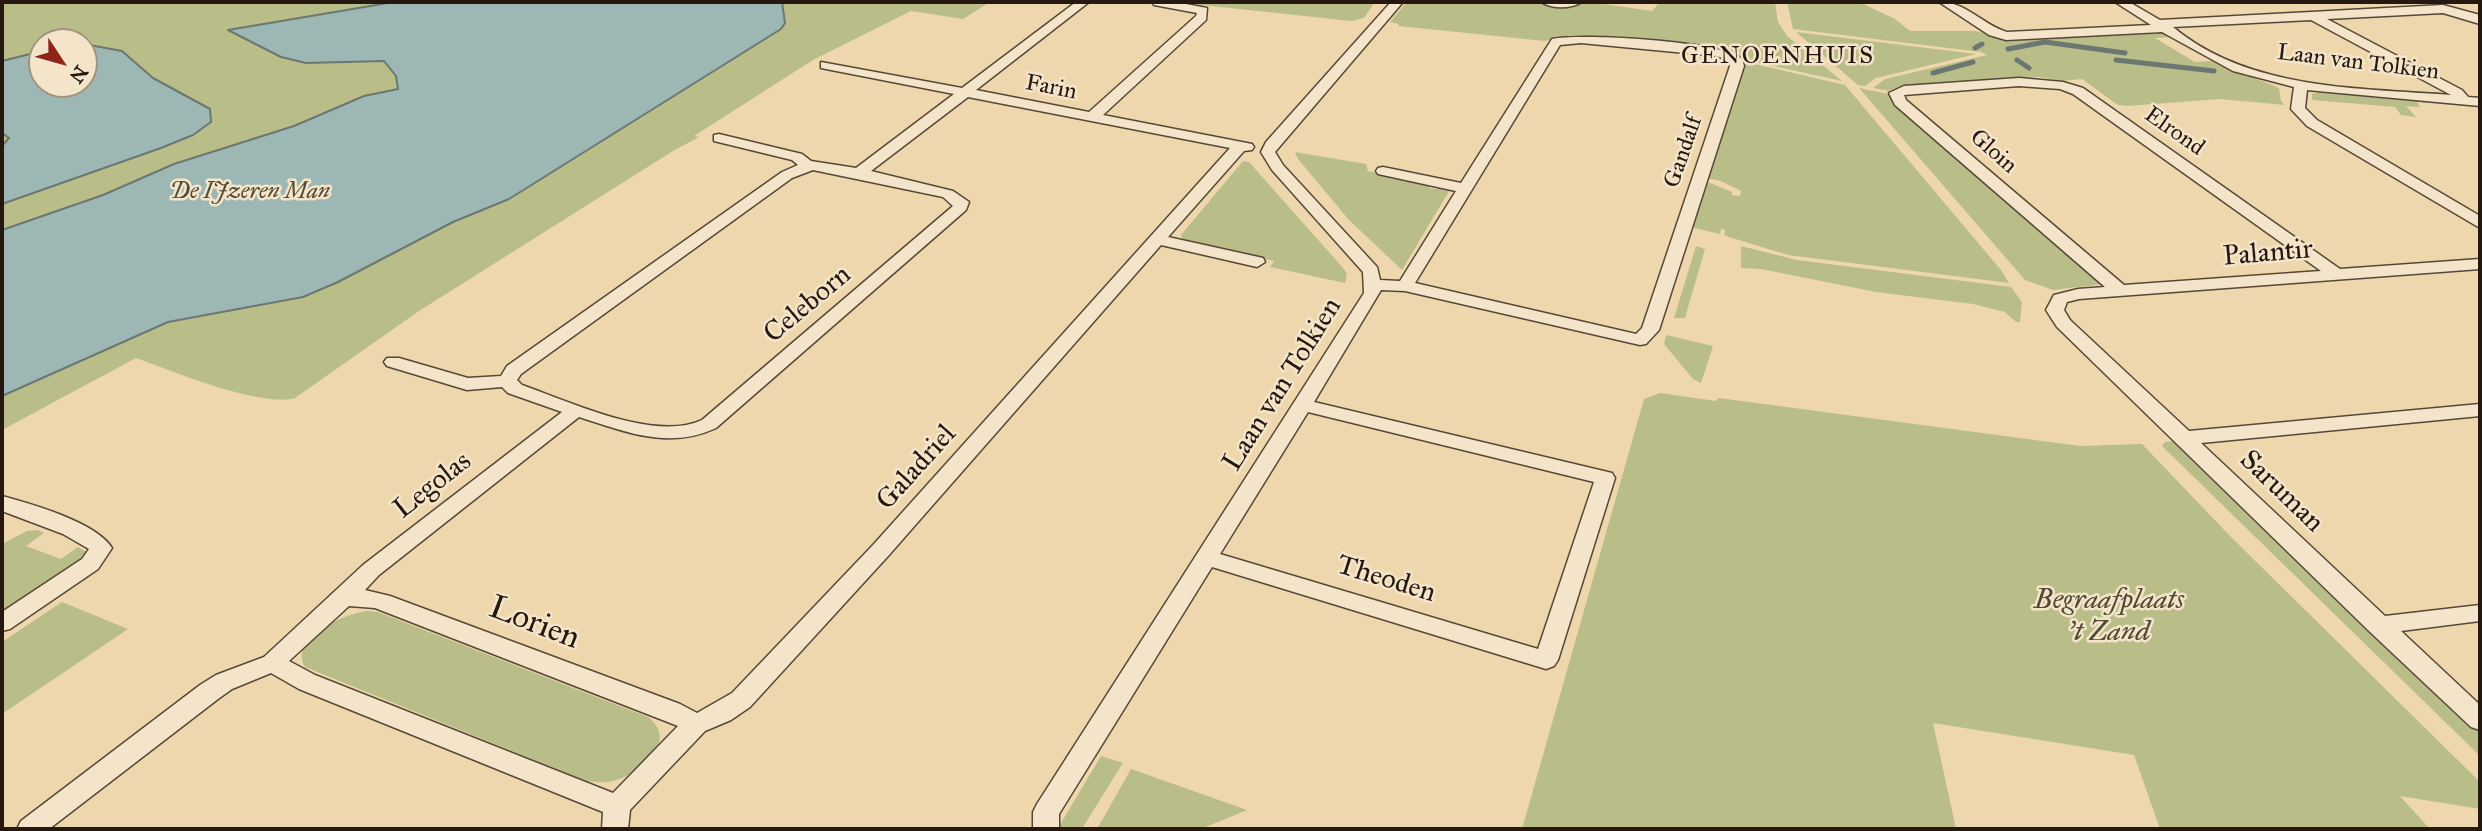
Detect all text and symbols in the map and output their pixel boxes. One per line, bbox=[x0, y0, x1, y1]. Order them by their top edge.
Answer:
north arrow bbox=[28, 28, 98, 98]
street label: Laan van Tolkien bbox=[2276, 39, 2440, 87]
district label: GENOENHUIS bbox=[1682, 43, 1874, 71]
text: N bbox=[65, 61, 93, 88]
street label: Farin bbox=[1023, 70, 1079, 106]
street label: Elrond bbox=[2139, 101, 2209, 163]
street label: Gandalf bbox=[1659, 112, 1709, 192]
street label: Gloin bbox=[1964, 124, 2022, 180]
park label: De IJzeren Man bbox=[170, 178, 330, 206]
street label: Palantir bbox=[2222, 233, 2314, 275]
street label: Celeborn bbox=[758, 259, 858, 351]
street label: Laan van Tolkien bbox=[1216, 292, 1350, 478]
street label: Galadriel bbox=[870, 418, 964, 518]
street label: Saruman bbox=[2232, 444, 2330, 540]
street label: Legolas bbox=[388, 445, 478, 527]
street label: Theoden bbox=[1333, 549, 1439, 611]
park label: Begraafplaats 't Zand bbox=[2034, 584, 2184, 650]
street label: Lorien bbox=[483, 589, 585, 659]

